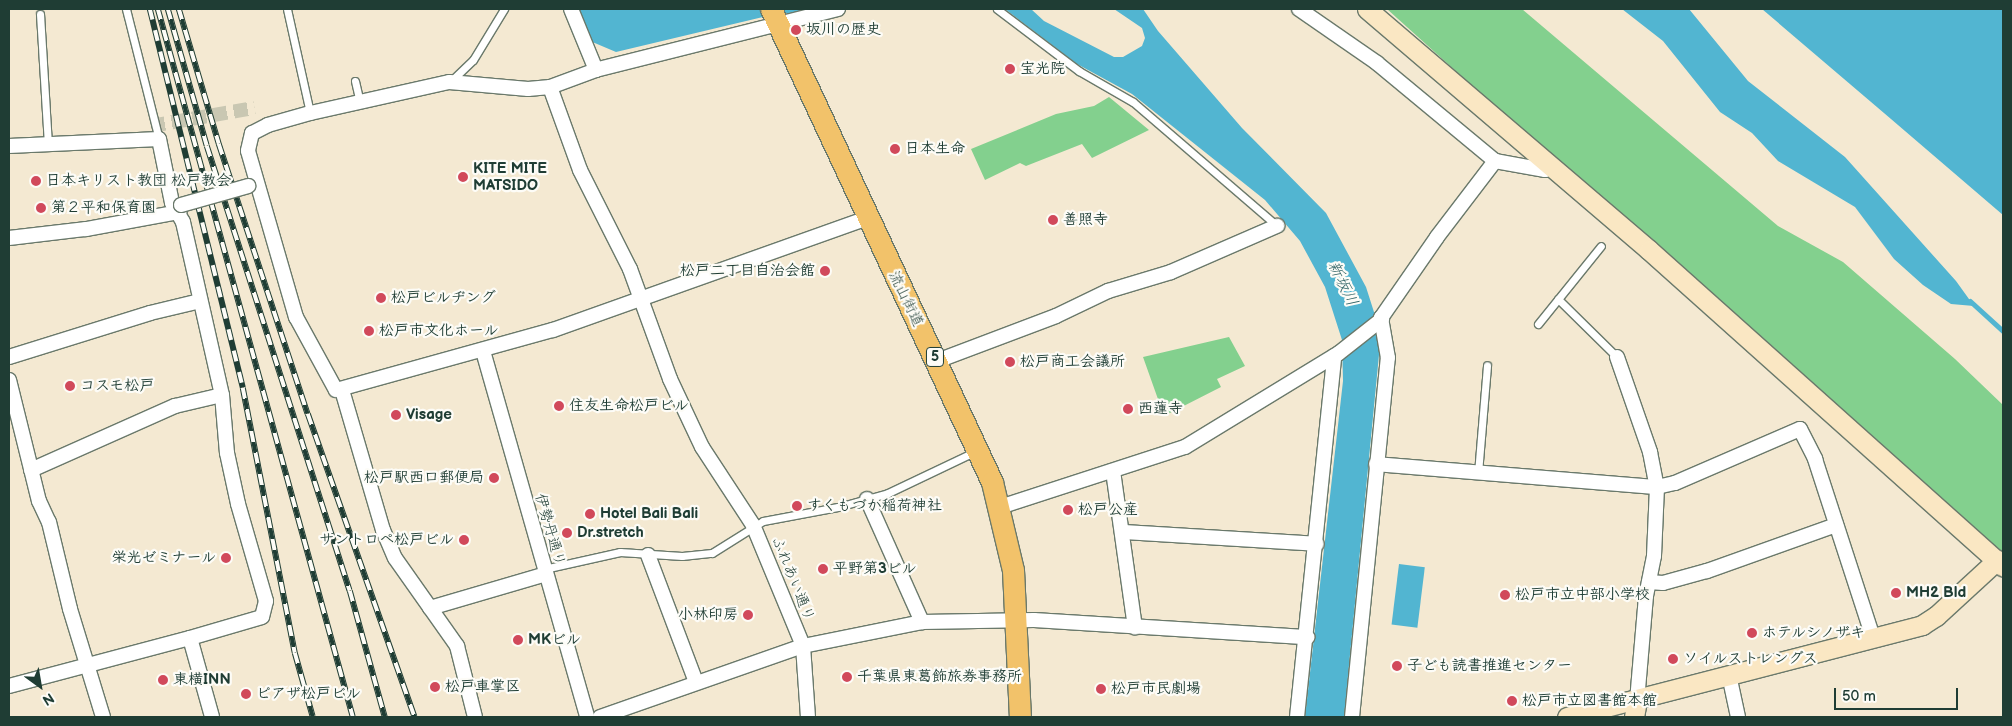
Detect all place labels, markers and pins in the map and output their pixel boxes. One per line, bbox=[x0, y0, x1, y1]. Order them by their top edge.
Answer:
place label: 坂川の歴史 bbox=[806, 21, 881, 39]
marker: 坂川の歴史 bbox=[790, 24, 802, 36]
place label: 宝光院 bbox=[1020, 60, 1065, 78]
marker: 宝光院 bbox=[1004, 63, 1016, 75]
place label: 日本生命 bbox=[905, 140, 965, 158]
marker: 日本生命 bbox=[889, 143, 901, 155]
place label: KITE MITE MATSIDO bbox=[473, 159, 547, 194]
marker: KITE MITE MATSIDO bbox=[457, 171, 469, 183]
place label: 日本キリスト教団 松戸教会 bbox=[46, 172, 230, 190]
marker: 日本キリスト教団 松戸教会 bbox=[30, 175, 42, 187]
place label: 第２平和保育園 bbox=[51, 199, 156, 217]
marker: 第２平和保育園 bbox=[35, 202, 47, 214]
place label: 善照寺 bbox=[1063, 211, 1108, 229]
marker: 善照寺 bbox=[1047, 214, 1059, 226]
place label: 松戸二丁目自治会館 bbox=[680, 262, 815, 280]
marker: 松戸二丁目自治会館 bbox=[819, 265, 831, 277]
place label: 松戸ビルヂング bbox=[391, 289, 496, 307]
marker: 松戸ビルヂング bbox=[375, 292, 387, 304]
place label: 松戸市文化ホール bbox=[379, 322, 499, 340]
marker: 松戸市文化ホール bbox=[363, 325, 375, 337]
place label: 松戸商工会議所 bbox=[1020, 353, 1125, 371]
marker: 松戸商工会議所 bbox=[1004, 356, 1016, 368]
place label: コスモ松戸 bbox=[80, 377, 155, 395]
marker: コスモ松戸 bbox=[64, 380, 76, 392]
place label: 住友生命松戸ビル bbox=[569, 397, 689, 415]
marker: 住友生命松戸ビル bbox=[553, 400, 565, 412]
place label: 西蓮寺 bbox=[1138, 400, 1183, 418]
marker: 西蓮寺 bbox=[1122, 403, 1134, 415]
place label: Visage bbox=[406, 406, 452, 424]
marker: Visage bbox=[390, 409, 402, 421]
place label: 松戸駅西口郵便局 bbox=[364, 469, 484, 487]
marker: 松戸駅西口郵便局 bbox=[488, 472, 500, 484]
place label: すくもづか稲荷神社 bbox=[807, 497, 942, 515]
marker: すくもづか稲荷神社 bbox=[791, 500, 803, 512]
place label: 松戸公産 bbox=[1078, 501, 1138, 519]
marker: 松戸公産 bbox=[1062, 504, 1074, 516]
place label: Hotel Bali Bali bbox=[600, 505, 698, 523]
marker: Hotel Bali Bali bbox=[584, 508, 596, 520]
place label: Dr.stretch bbox=[577, 524, 644, 542]
marker: Dr.stretch bbox=[561, 527, 573, 539]
place label: サントロペ松戸ビル bbox=[319, 531, 454, 549]
marker: サントロペ松戸ビル bbox=[458, 534, 470, 546]
place label: 栄光ゼミナール bbox=[111, 549, 216, 567]
marker: 栄光ゼミナール bbox=[220, 552, 232, 564]
place label: 平野第3ビル bbox=[833, 560, 917, 578]
marker: 平野第3ビル bbox=[817, 563, 829, 575]
place label: MH2 Bld bbox=[1906, 584, 1966, 602]
place label: 松戸市立中部小学校 bbox=[1515, 586, 1650, 604]
marker: MH2 Bld bbox=[1890, 587, 1902, 599]
marker: 松戸市立中部小学校 bbox=[1499, 589, 1511, 601]
place label: 小林印房 bbox=[678, 606, 738, 624]
marker: 小林印房 bbox=[742, 609, 754, 621]
place label: ホテルシノザキ bbox=[1762, 624, 1867, 642]
marker: ホテルシノザキ bbox=[1746, 627, 1758, 639]
place label: MKビル bbox=[528, 631, 581, 649]
marker: MKビル bbox=[512, 634, 524, 646]
place label: ソイルストレングス bbox=[1683, 650, 1818, 668]
marker: ソイルストレングス bbox=[1667, 653, 1679, 665]
place label: 子ども読書推進センター bbox=[1407, 657, 1572, 675]
marker: 子ども読書推進センター bbox=[1391, 660, 1403, 672]
place label: 千葉県東葛飾旅券事務所 bbox=[857, 668, 1022, 686]
place label: 東横INN bbox=[173, 671, 231, 689]
marker: 千葉県東葛飾旅券事務所 bbox=[841, 671, 853, 683]
marker: 東横INN bbox=[157, 674, 169, 686]
place label: 松戸車掌区 bbox=[445, 678, 520, 696]
place label: 松戸市民劇場 bbox=[1111, 680, 1201, 698]
marker: 松戸車掌区 bbox=[429, 681, 441, 693]
marker: 松戸市民劇場 bbox=[1095, 683, 1107, 695]
place label: ピアザ松戸ビル bbox=[256, 685, 361, 703]
marker: ピアザ松戸ビル bbox=[240, 688, 252, 700]
place label: 松戸市立図書館本館 bbox=[1522, 692, 1657, 710]
marker: 松戸市立図書館本館 bbox=[1506, 695, 1518, 707]

